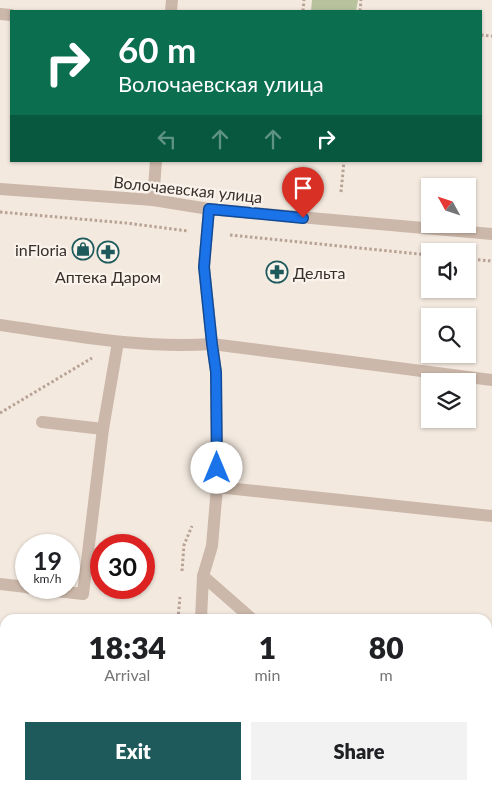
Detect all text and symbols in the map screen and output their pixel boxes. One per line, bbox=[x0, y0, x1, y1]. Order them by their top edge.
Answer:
text: 60 m bbox=[118, 28, 196, 70]
icon: right bbox=[35, 30, 100, 95]
text: Волочаевская улица bbox=[118, 70, 324, 97]
icon: left bbox=[153, 125, 181, 153]
icon: ahead bbox=[206, 125, 234, 153]
icon: ahead bbox=[259, 125, 287, 153]
icon: right bbox=[312, 125, 340, 153]
pin bbox=[282, 167, 324, 218]
street label: Волочаевская улица bbox=[113, 172, 263, 206]
icon: arrive bbox=[289, 174, 317, 202]
north arrow bbox=[421, 178, 476, 232]
map controls bbox=[421, 178, 476, 428]
shop icon: inFloria bbox=[71, 237, 95, 261]
place label: inFloria bbox=[15, 240, 67, 259]
pharmacy icon: Аптека Даром bbox=[96, 240, 120, 264]
button: sound bbox=[421, 243, 476, 298]
pharmacy icon: Дельта bbox=[265, 260, 289, 284]
place label: Дельта bbox=[293, 263, 345, 282]
place label: Аптека Даром bbox=[55, 267, 161, 286]
button: search bbox=[421, 308, 476, 363]
button: layers bbox=[421, 373, 476, 428]
position arrow bbox=[190, 441, 242, 493]
speed limit sign: 30 bbox=[90, 534, 155, 599]
text: 19 bbox=[33, 545, 62, 575]
text: km/h bbox=[33, 571, 62, 586]
text: 18:34 bbox=[88, 629, 166, 665]
text: 1 bbox=[259, 629, 276, 665]
text: 80 bbox=[369, 629, 404, 665]
text: Arrival bbox=[104, 665, 150, 684]
text: min bbox=[254, 665, 280, 684]
text: m bbox=[380, 665, 393, 684]
button: Exit bbox=[25, 722, 241, 780]
button: Share bbox=[251, 722, 467, 780]

